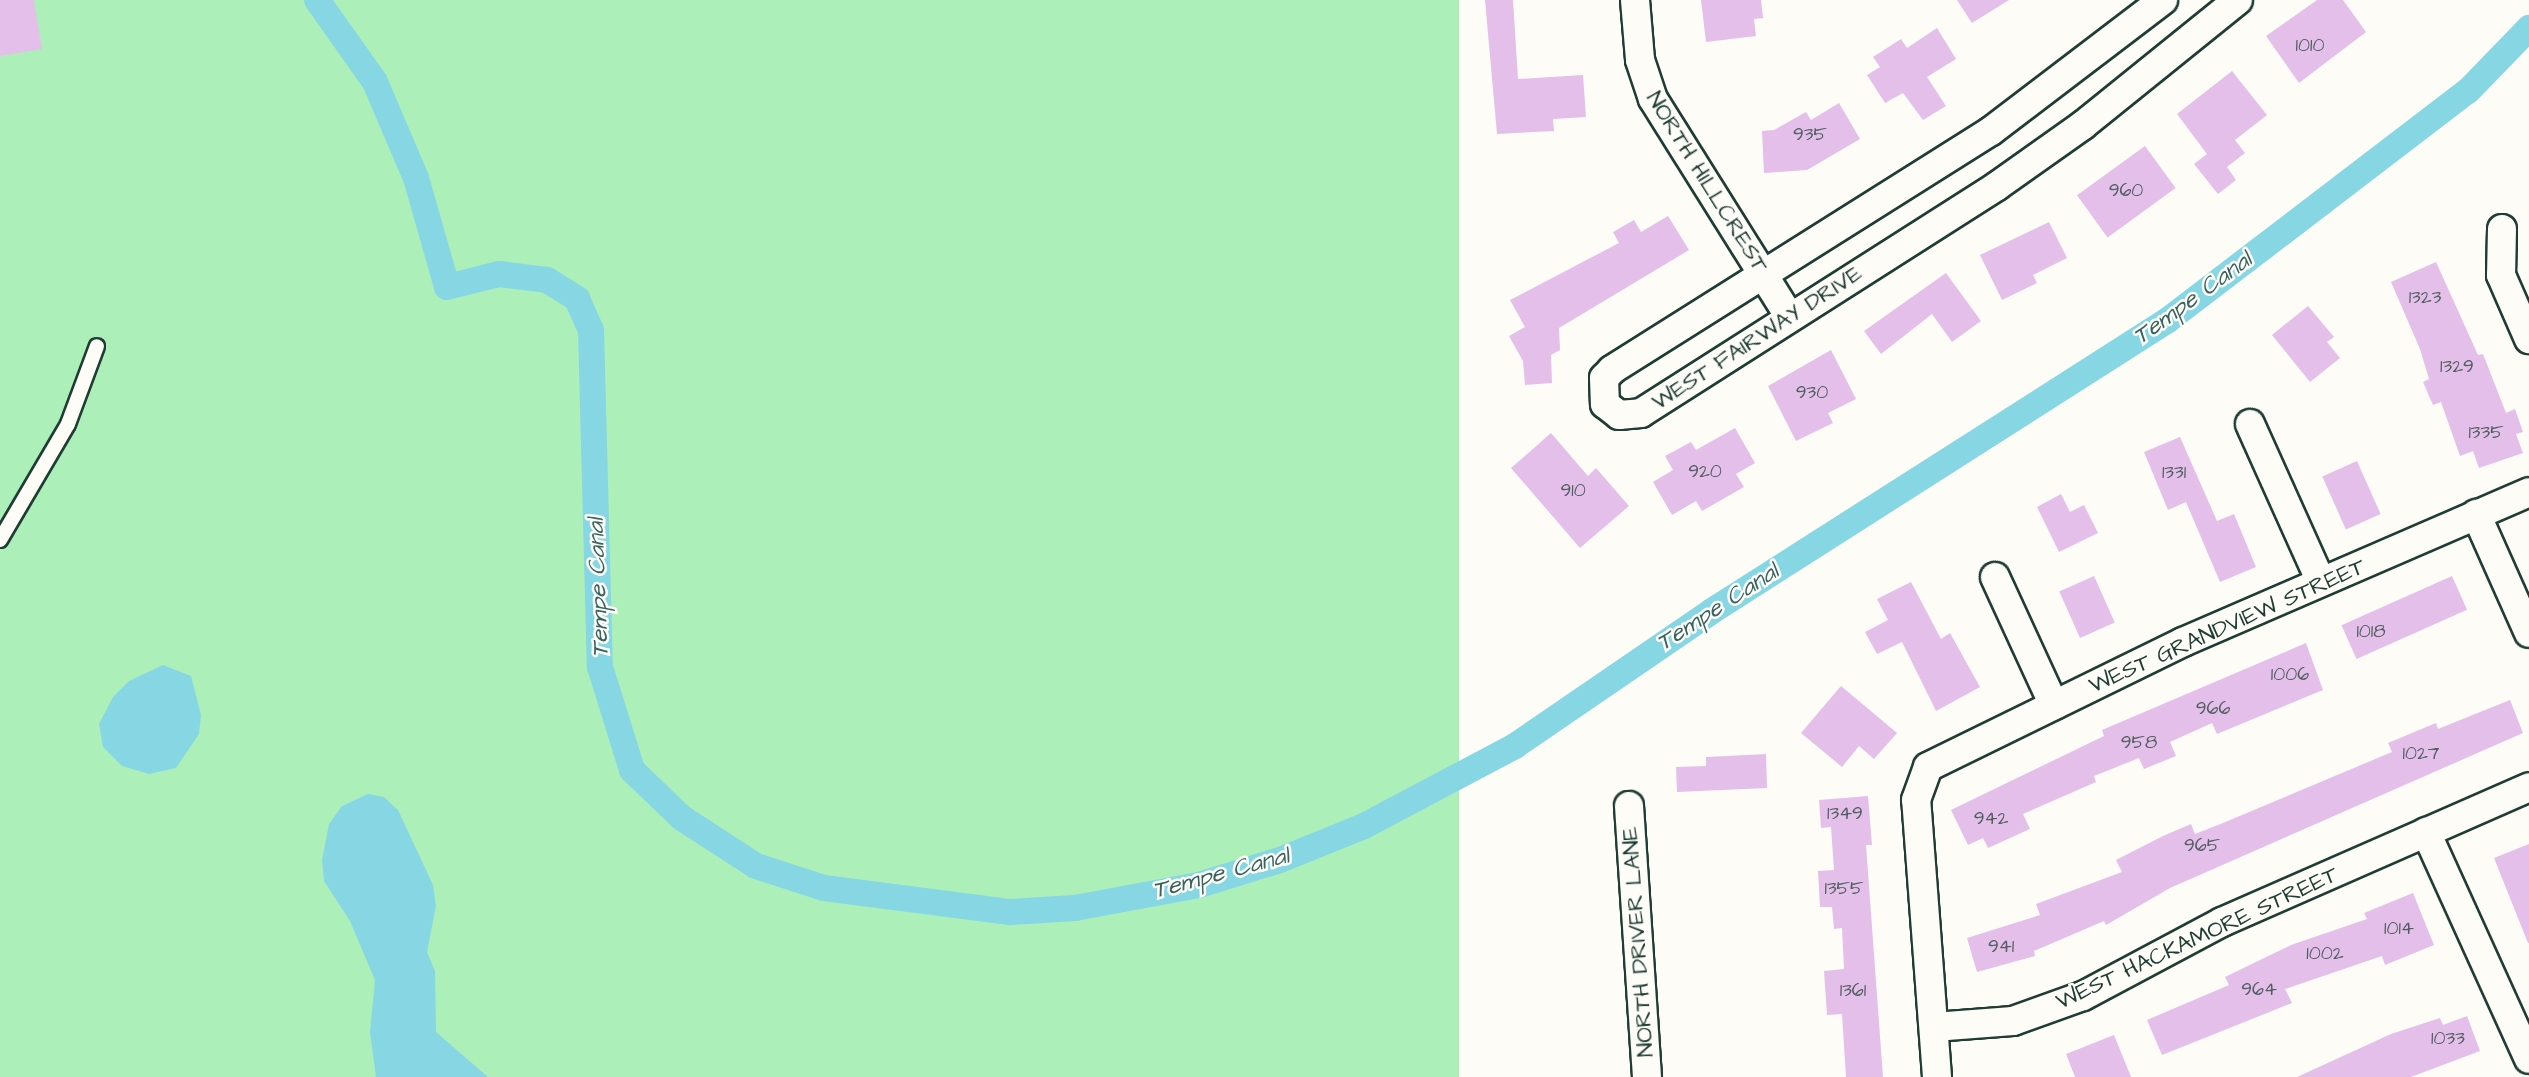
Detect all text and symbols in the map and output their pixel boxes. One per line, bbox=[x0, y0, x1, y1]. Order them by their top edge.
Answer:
house number: 1010 bbox=[2296, 35, 2324, 57]
street label: NORTH HILLCREST bbox=[1640, 86, 1774, 278]
house number: 935 bbox=[1793, 124, 1827, 146]
house number: 960 bbox=[2109, 180, 2143, 202]
water label: Tempe Canal bbox=[2128, 246, 2258, 352]
street label: WEST FAIRWAY DRIVE bbox=[1647, 260, 1867, 416]
house number: 1323 bbox=[2409, 287, 2441, 309]
house number: 1329 bbox=[2440, 356, 2474, 378]
house number: 930 bbox=[1796, 382, 1828, 404]
house number: 1335 bbox=[2468, 422, 2504, 444]
house number: 920 bbox=[1688, 461, 1722, 483]
house number: 1331 bbox=[2162, 462, 2186, 484]
house number: 910 bbox=[1560, 480, 1586, 502]
water label: Tempe Canal bbox=[582, 518, 616, 658]
street label: WEST GRANDVIEW STREET bbox=[2085, 553, 2369, 699]
water label: Tempe Canal bbox=[1652, 558, 1784, 658]
house number: 1018 bbox=[2356, 621, 2386, 643]
house number: 1006 bbox=[2271, 664, 2309, 686]
house number: 966 bbox=[2196, 698, 2230, 720]
house number: 958 bbox=[2121, 732, 2157, 754]
house number: 1027 bbox=[2403, 743, 2439, 765]
house number: 1349 bbox=[1827, 803, 1863, 825]
house number: 942 bbox=[1974, 808, 2008, 830]
street label: NORTH DRIVER LANE bbox=[1616, 826, 1660, 1058]
house number: 965 bbox=[2184, 835, 2220, 857]
water label: Tempe Canal bbox=[1150, 842, 1292, 906]
street label: WEST HACKAMORE STREET bbox=[2052, 860, 2342, 1016]
house number: 1355 bbox=[1824, 878, 1864, 900]
house number: 1014 bbox=[2384, 918, 2414, 940]
house number: 941 bbox=[1988, 936, 2014, 958]
house number: 1002 bbox=[2306, 943, 2344, 965]
house number: 964 bbox=[2241, 979, 2277, 1001]
house number: 1361 bbox=[1840, 980, 1866, 1002]
house number: 1033 bbox=[2431, 1028, 2465, 1050]

